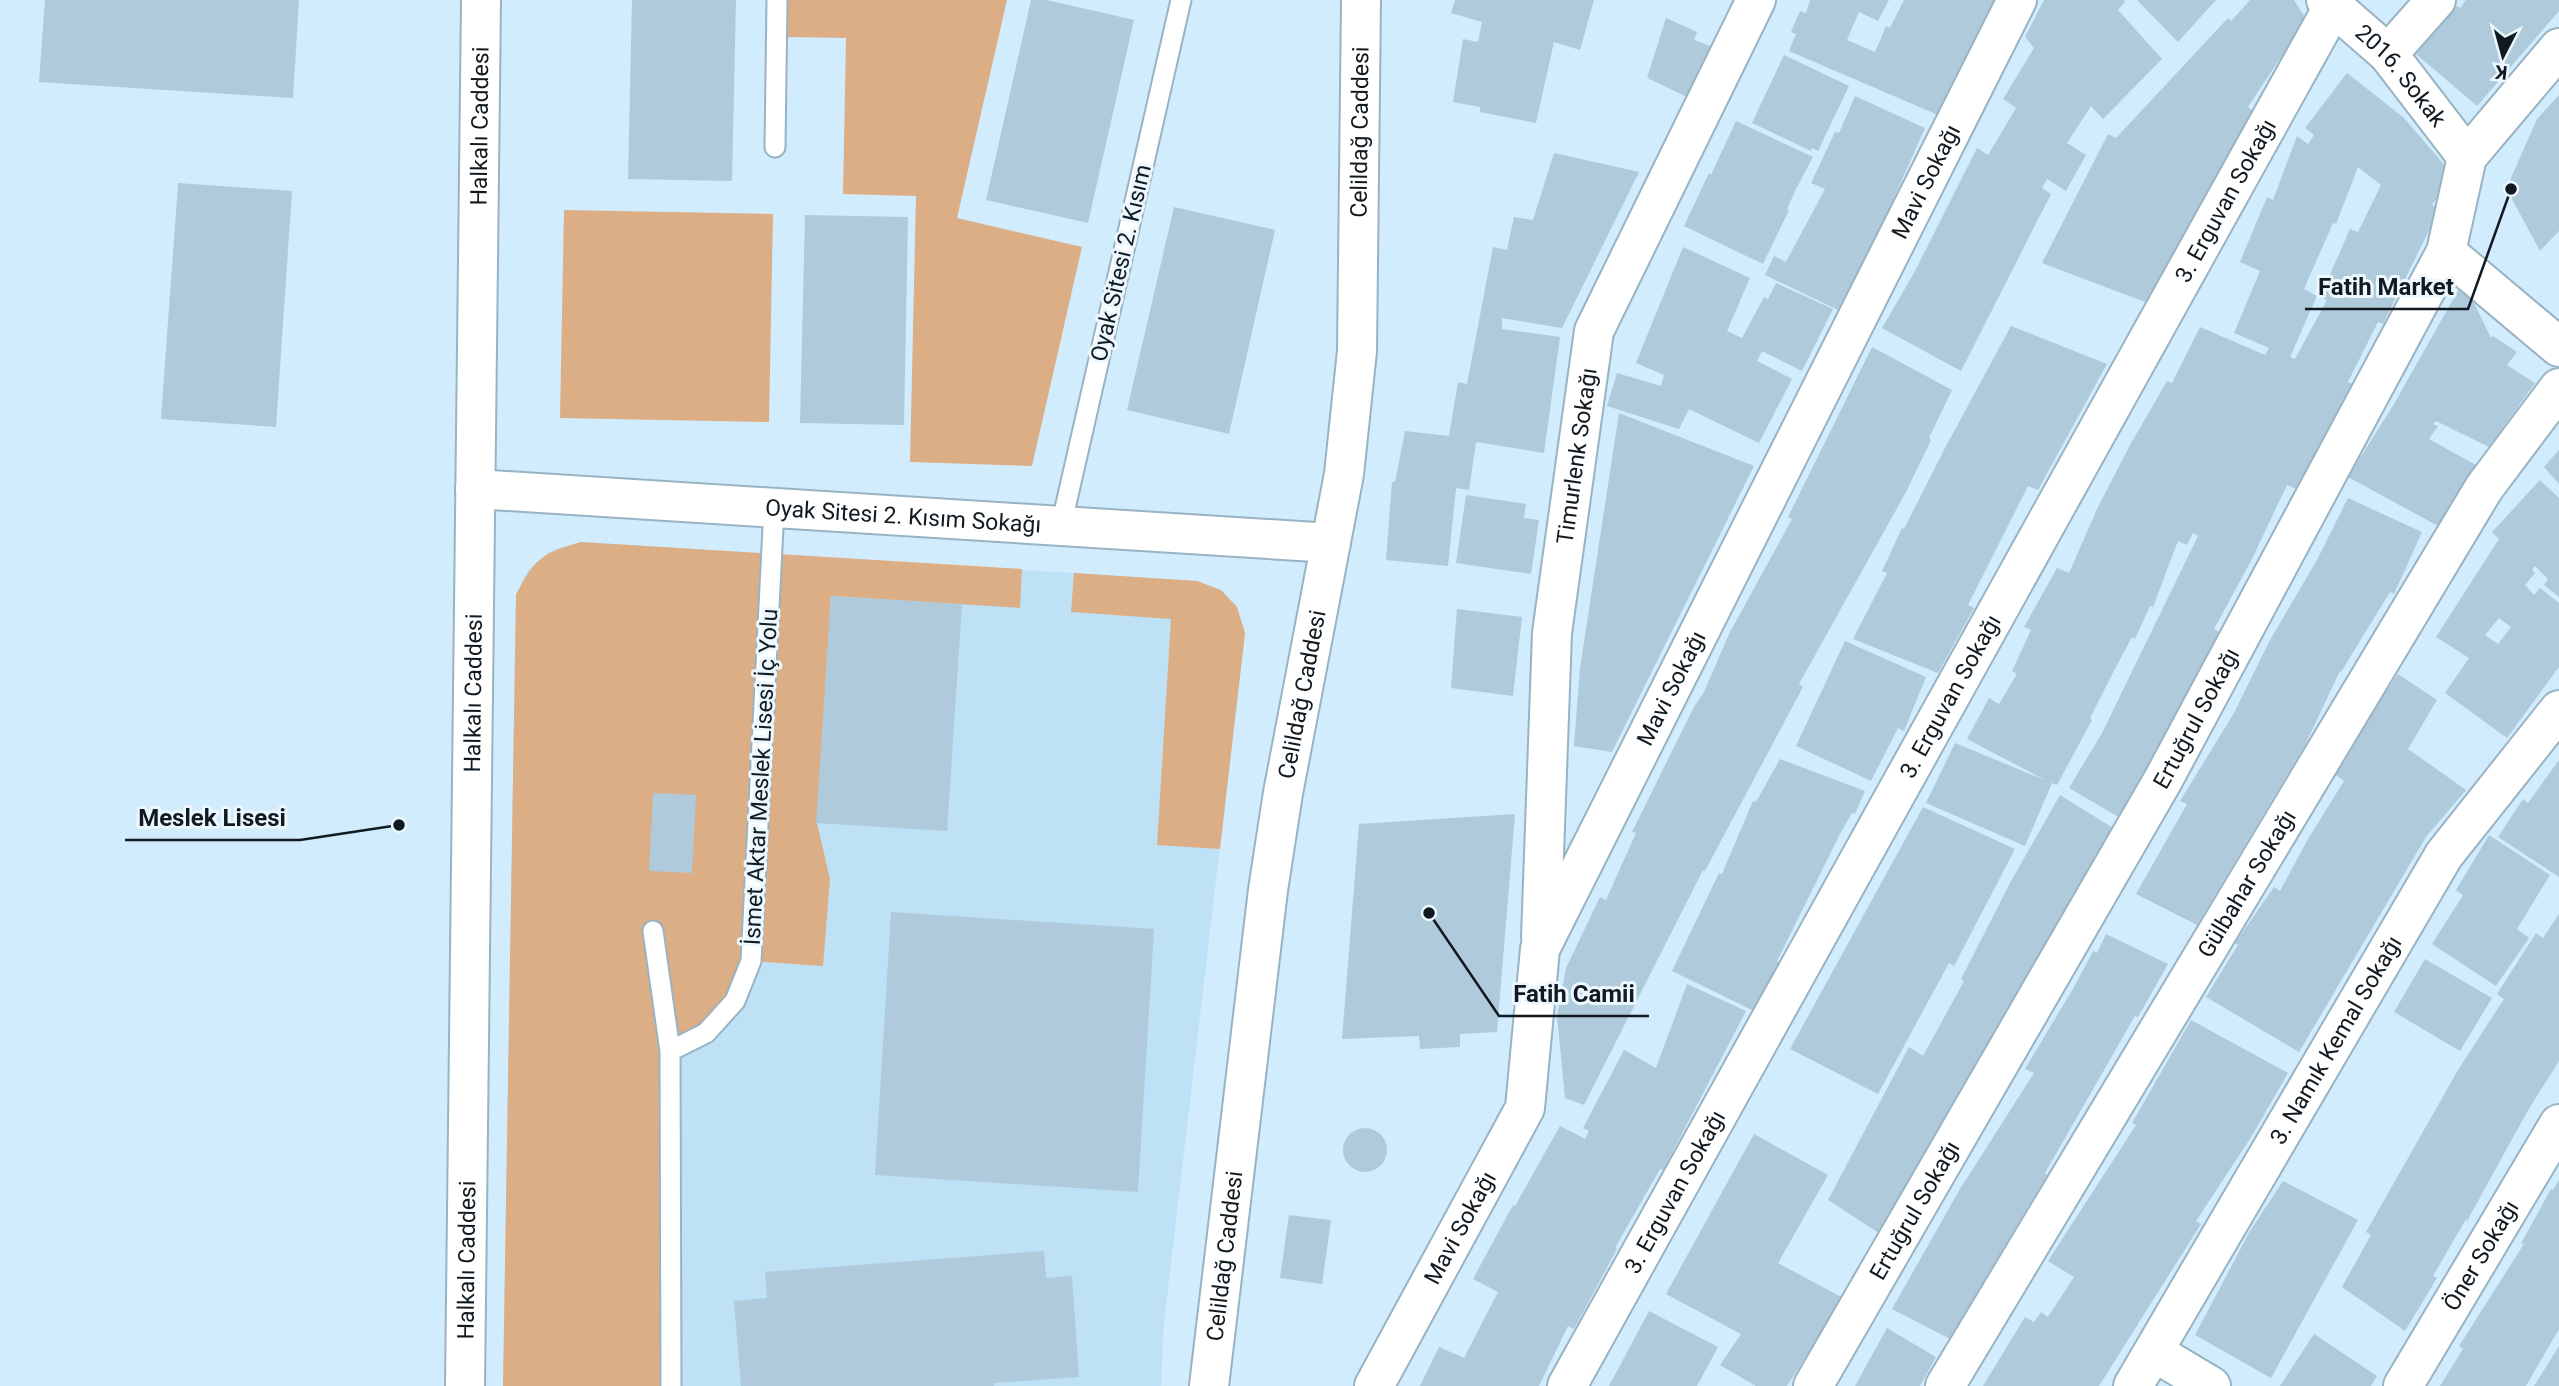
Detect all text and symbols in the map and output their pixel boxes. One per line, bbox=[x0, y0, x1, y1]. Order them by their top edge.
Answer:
street label: 2016. Sokak bbox=[2350, 19, 2452, 132]
north arrow bbox=[2468, 21, 2538, 91]
street label: Halkalı Caddesi bbox=[465, 46, 494, 206]
street label: Celildağ Caddesi bbox=[1345, 46, 1374, 218]
text: K bbox=[2493, 60, 2508, 84]
street label: 3. Erguvan Sokağı bbox=[2169, 114, 2282, 287]
street label: Mavi Sokağı bbox=[1886, 120, 1966, 243]
street label: Oyak Sitesi 2. Kısım bbox=[1085, 162, 1157, 364]
callout: Fatih Market bbox=[2305, 264, 2468, 309]
text: Fatih Market bbox=[2318, 273, 2454, 301]
street label: Timurlenk Sokağı bbox=[1551, 366, 1602, 546]
street label: Oyak Sitesi 2. Kısım Sokağı bbox=[764, 494, 1042, 538]
street label: İsmet Aktar Meslek Lisesi İç Yolu bbox=[739, 608, 783, 946]
street label: Celildağ Caddesi bbox=[1273, 608, 1331, 781]
street label: 3. Erguvan Sokağı bbox=[1894, 610, 2006, 783]
street label: Halkalı Caddesi bbox=[459, 613, 487, 773]
street label: Mavi Sokağı bbox=[1631, 626, 1711, 750]
street label: Ertuğrul Sokağı bbox=[2147, 643, 2245, 794]
callout: Meslek Lisesi bbox=[125, 795, 300, 840]
text: Meslek Lisesi bbox=[138, 804, 286, 832]
street label: Gülbahar Sokağı bbox=[2192, 805, 2301, 962]
street label: 3. Namık Kemal Sokağı bbox=[2264, 931, 2407, 1149]
callout: Fatih Camii bbox=[1499, 971, 1649, 1016]
text: Fatih Camii bbox=[1513, 980, 1635, 1008]
street label: 3. Erguvan Sokağı bbox=[1619, 1106, 1731, 1278]
street label: Ertuğrul Sokağı bbox=[1864, 1136, 1965, 1284]
street label: Mavi Sokağı bbox=[1418, 1167, 1501, 1289]
street label: Celildağ Caddesi bbox=[1201, 1169, 1248, 1343]
street label: Halkalı Caddesi bbox=[452, 1180, 481, 1340]
street label: Öner Sokağı bbox=[2437, 1195, 2524, 1316]

